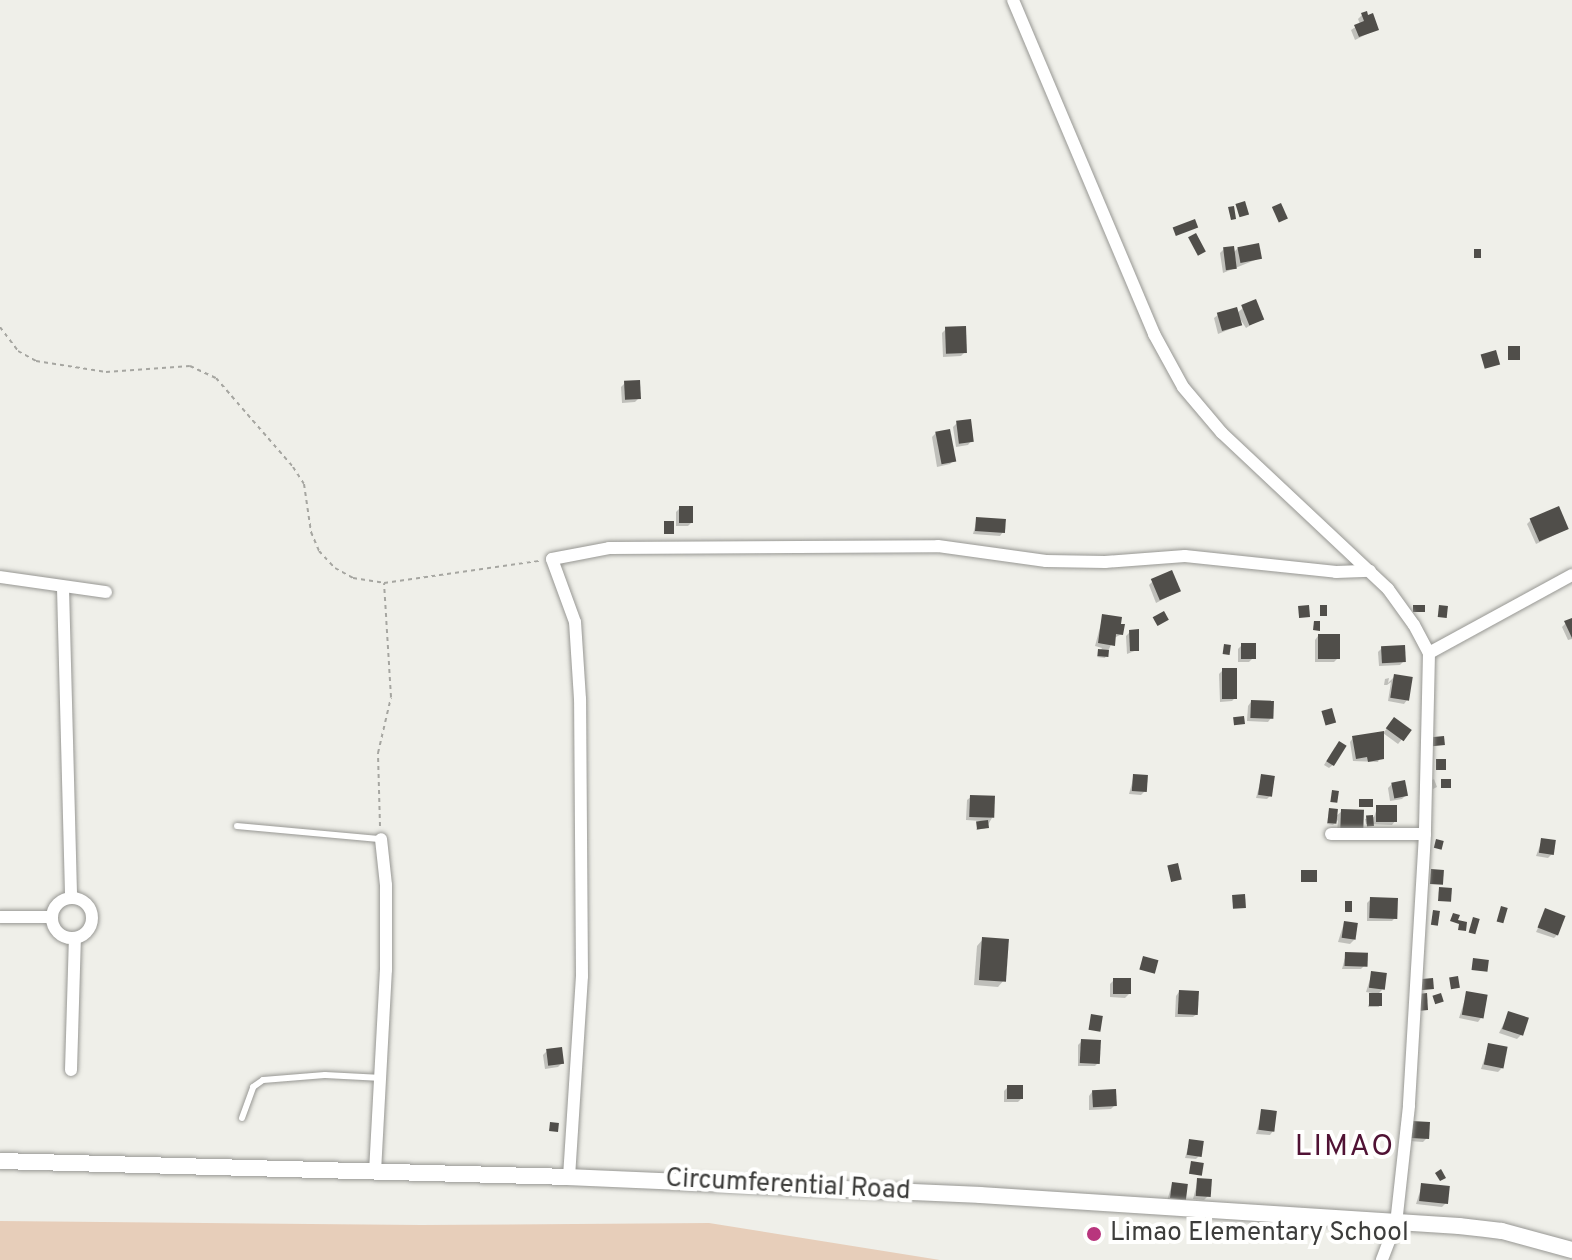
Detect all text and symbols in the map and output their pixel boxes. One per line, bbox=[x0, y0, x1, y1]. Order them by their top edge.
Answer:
district label: LIMAO bbox=[1295, 1130, 1395, 1166]
street label: Circumferential Road bbox=[665, 1164, 911, 1208]
place label: Limao Elementary School bbox=[1110, 1218, 1409, 1250]
marker: Limao Elementary School bbox=[1085, 1225, 1103, 1243]

